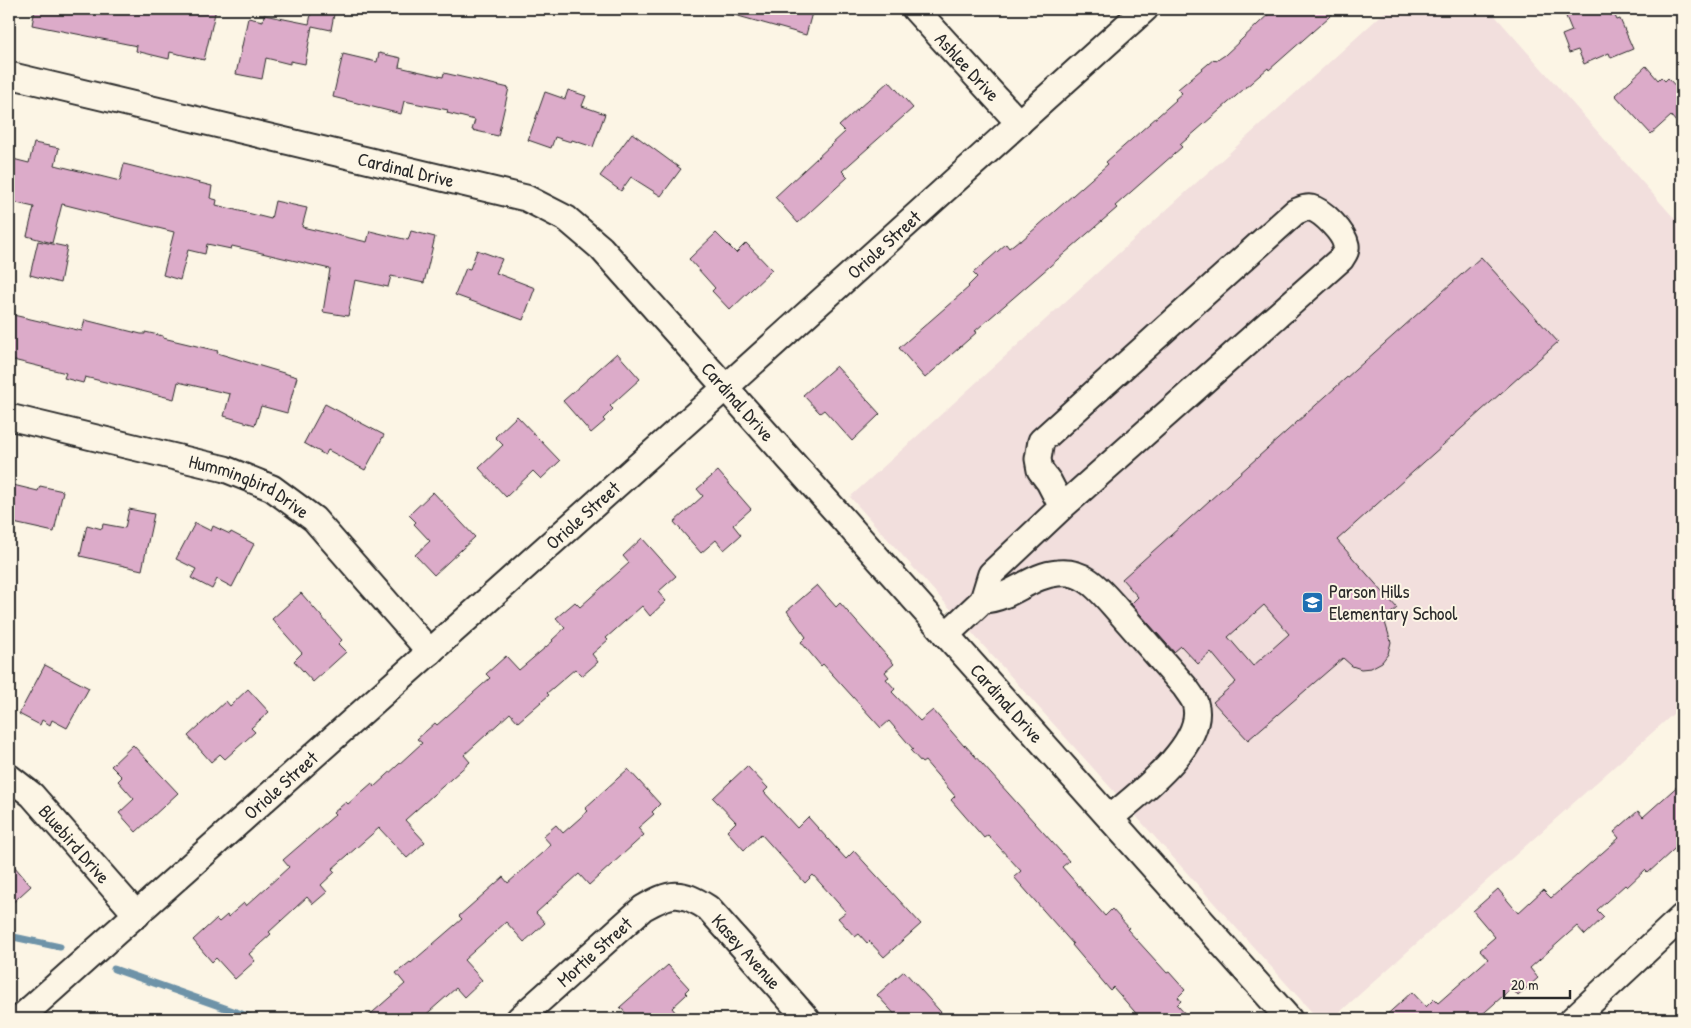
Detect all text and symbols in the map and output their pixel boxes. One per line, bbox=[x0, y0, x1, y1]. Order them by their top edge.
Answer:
street label: Ashlee Drive bbox=[929, 26, 1006, 107]
street label: Cardinal Drive bbox=[355, 145, 457, 194]
street label: Oriole Street bbox=[841, 204, 927, 285]
street label: Cardinal Drive bbox=[696, 356, 781, 447]
street label: Hummingbird Drive bbox=[186, 448, 315, 525]
street label: Oriole Street bbox=[540, 475, 626, 555]
place label: Parson Hills Elementary School bbox=[1329, 578, 1458, 626]
school or university icon: Parson Hills Elementary School bbox=[1301, 590, 1325, 614]
street label: Cardinal Drive bbox=[965, 658, 1050, 749]
street label: Oriole Street bbox=[238, 745, 324, 825]
street label: Bluebird Drive bbox=[33, 799, 117, 889]
street label: Kasey Avenue bbox=[706, 908, 787, 995]
street label: Mortie Street bbox=[551, 911, 638, 992]
scale bar bbox=[1504, 968, 1570, 1000]
text: 20 m bbox=[1511, 974, 1538, 995]

